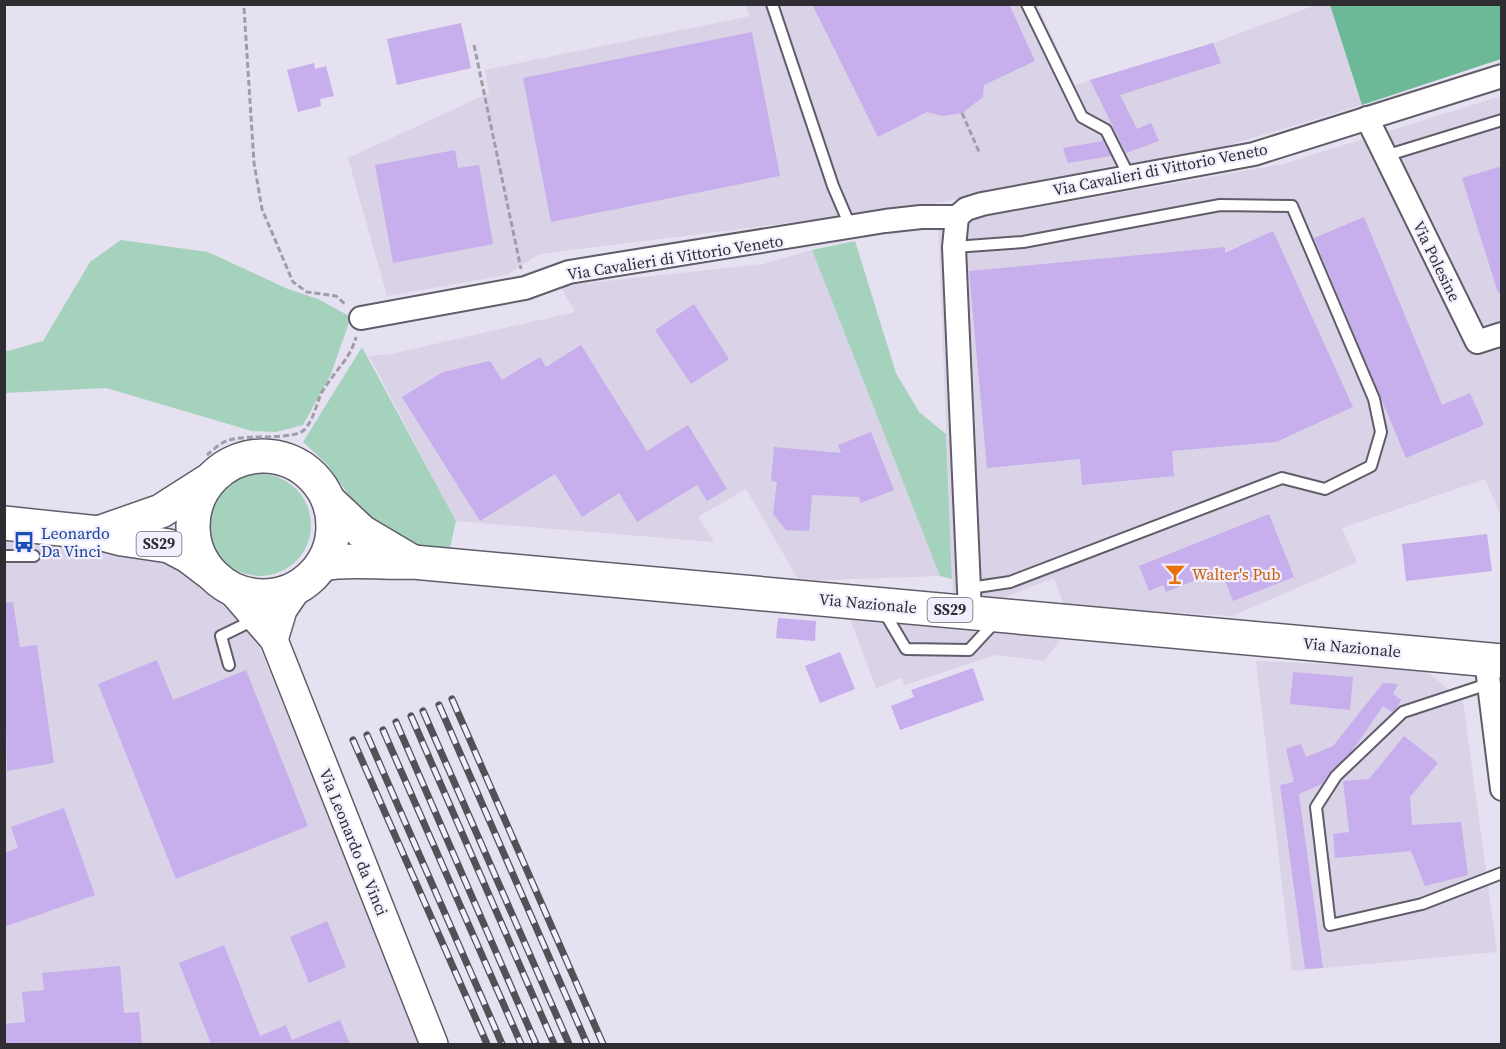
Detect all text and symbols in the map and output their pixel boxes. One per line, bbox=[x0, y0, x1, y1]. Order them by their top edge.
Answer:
street label: Via Cavalieri di Vittorio Veneto bbox=[1051, 137, 1270, 201]
street label: Via Polesine bbox=[1408, 217, 1466, 305]
street label: Via Cavalieri di Vittorio Veneto bbox=[565, 229, 785, 285]
place label: Leonardo Da Vinci bbox=[41, 522, 110, 562]
bus stop icon: Leonardo Da Vinci bbox=[12, 530, 36, 554]
road number: SS29 bbox=[136, 532, 182, 556]
bar icon: Walter's Pub bbox=[1163, 562, 1187, 586]
place label: Walter's Pub bbox=[1192, 563, 1280, 585]
street label: Via Nazionale bbox=[818, 588, 918, 618]
road number: SS29 bbox=[928, 598, 972, 622]
street label: Via Nazionale bbox=[1302, 632, 1402, 662]
street label: Via Leonardo da Vinci bbox=[314, 765, 394, 919]

